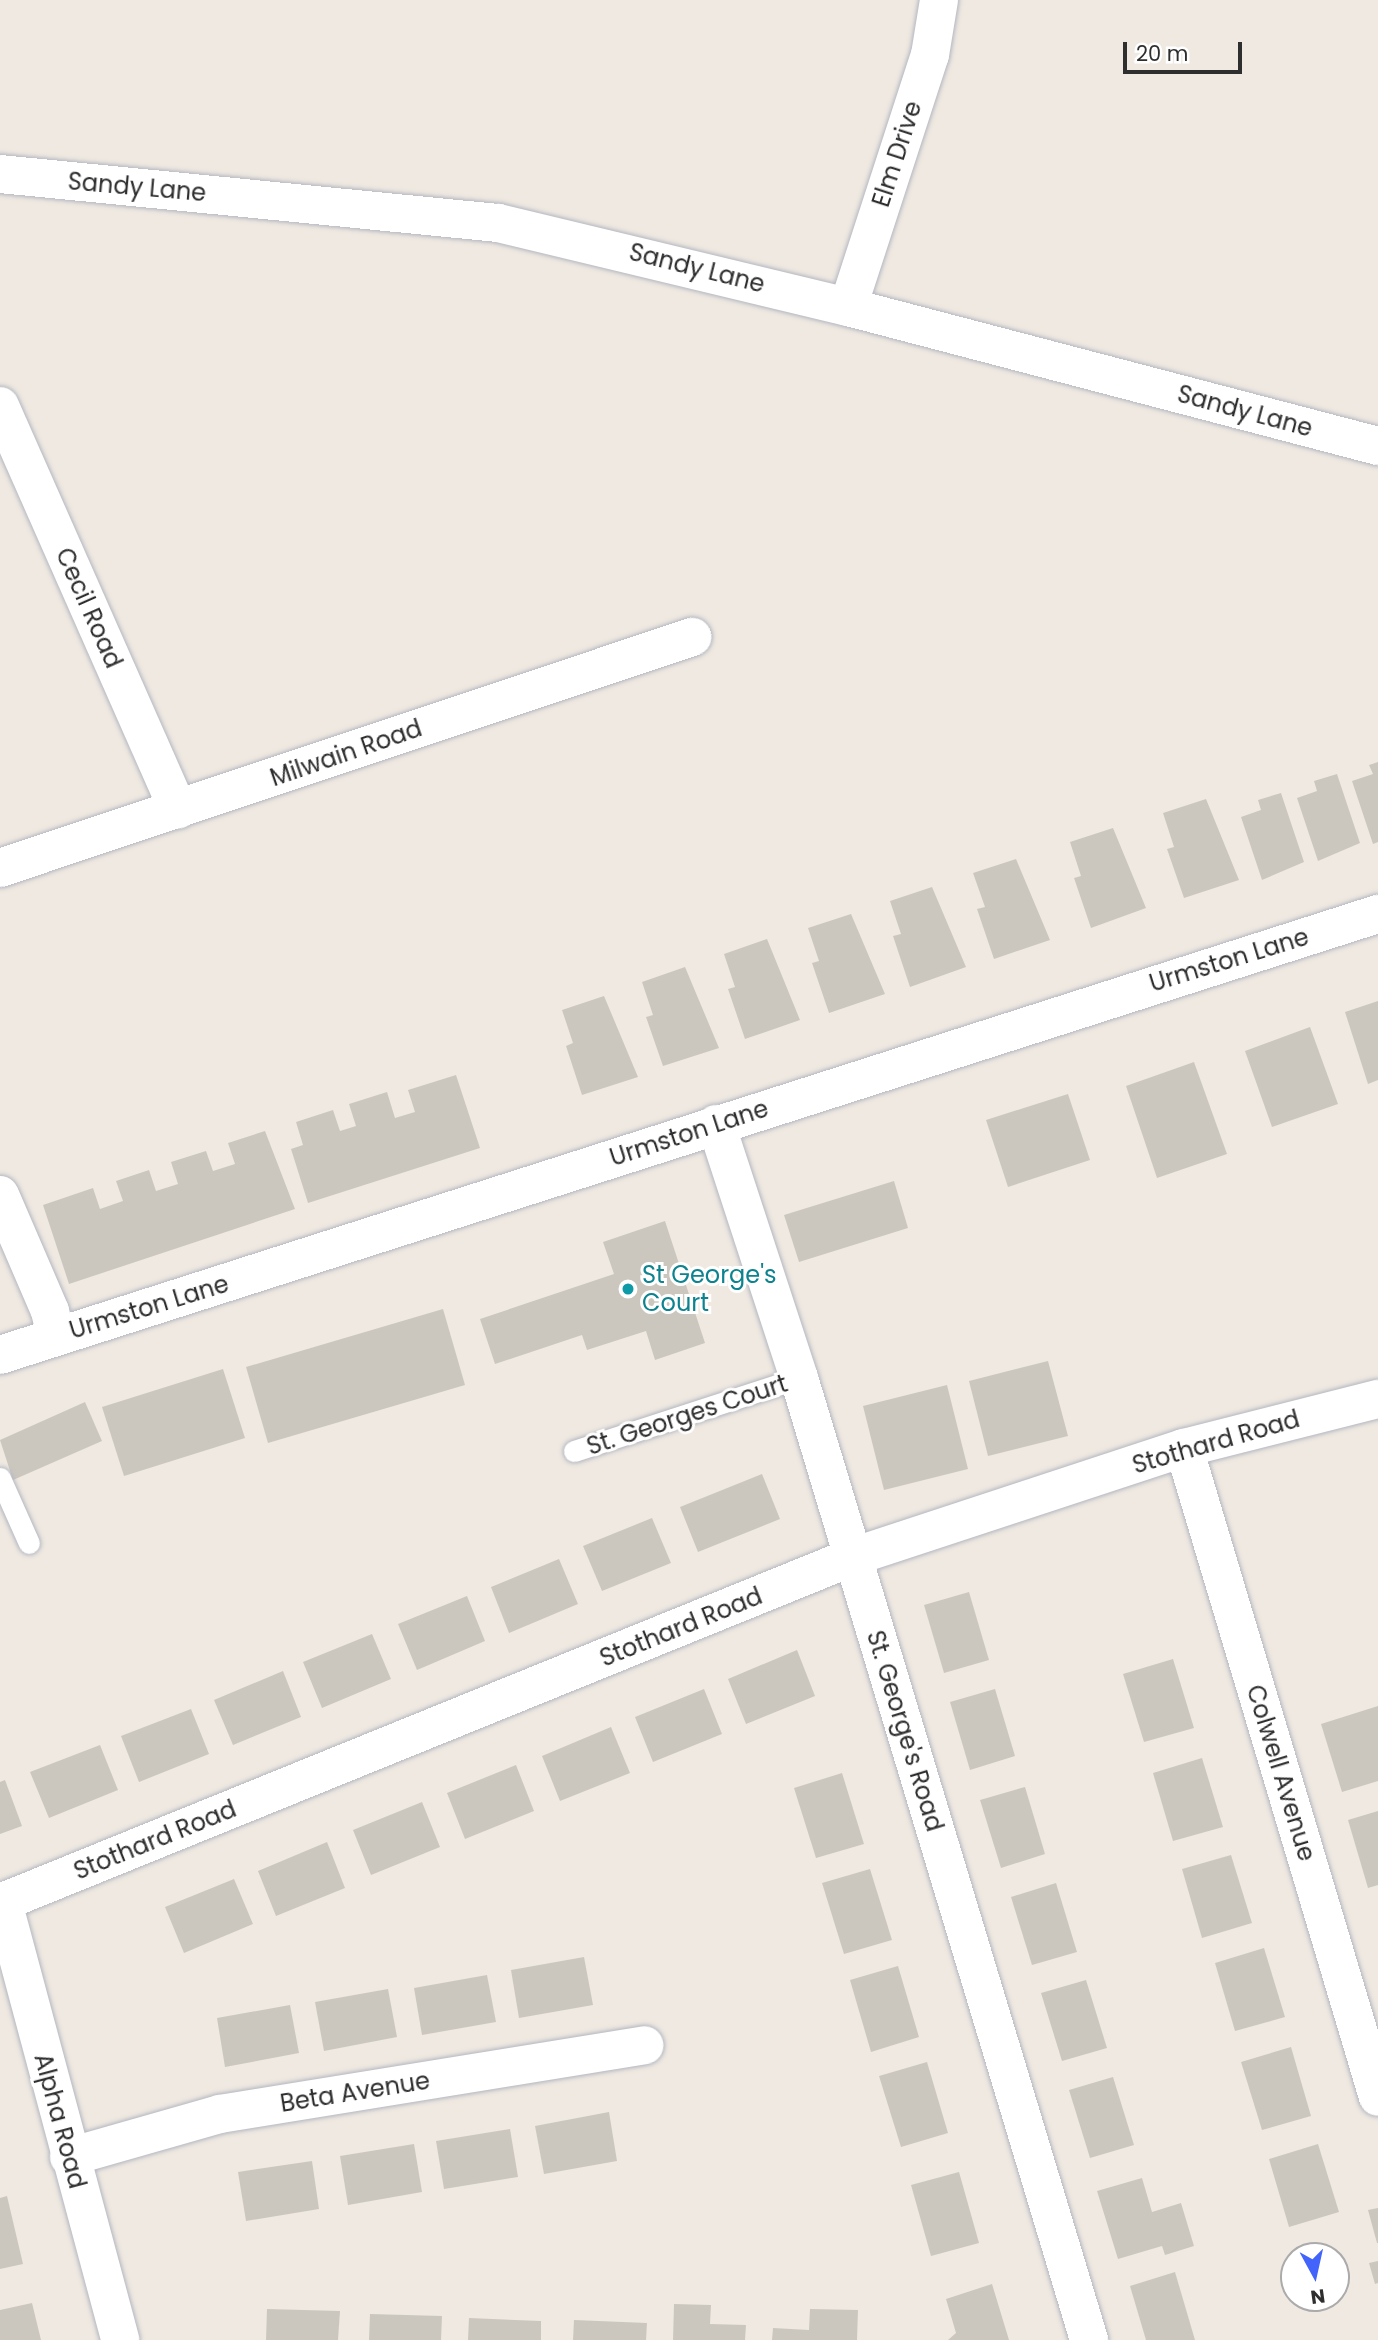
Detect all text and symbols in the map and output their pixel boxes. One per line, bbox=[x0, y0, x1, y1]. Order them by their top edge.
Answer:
scale bar bbox=[1126, 28, 1245, 72]
text: 20 m bbox=[1136, 39, 1189, 68]
street label: Elm Drive bbox=[866, 97, 928, 211]
street label: Sandy Lane bbox=[67, 167, 207, 207]
street label: Sandy Lane bbox=[626, 237, 768, 299]
street label: Sandy Lane bbox=[1174, 379, 1316, 443]
street label: Cecil Road bbox=[50, 543, 128, 673]
street label: Milwain Road bbox=[266, 714, 426, 792]
street label: Urmston Lane bbox=[1146, 922, 1312, 998]
street label: Urmston Lane bbox=[606, 1094, 772, 1172]
place label: St George's Court bbox=[642, 1261, 777, 1317]
street label: Urmston Lane bbox=[66, 1269, 232, 1345]
marker: St George's Court bbox=[620, 1281, 636, 1297]
street label: St. Georges Court bbox=[583, 1369, 791, 1461]
street label: Stothard Road bbox=[1129, 1404, 1303, 1480]
street label: Stothard Road bbox=[596, 1581, 766, 1673]
street label: St. George's Road bbox=[861, 1627, 949, 1835]
street label: Colwell Avenue bbox=[1241, 1681, 1321, 1865]
street label: Stothard Road bbox=[70, 1794, 240, 1886]
street label: Alpha Road bbox=[28, 2050, 92, 2192]
street label: Beta Avenue bbox=[278, 2066, 432, 2118]
north arrow bbox=[1280, 2242, 1350, 2312]
text: N bbox=[1309, 2282, 1327, 2311]

